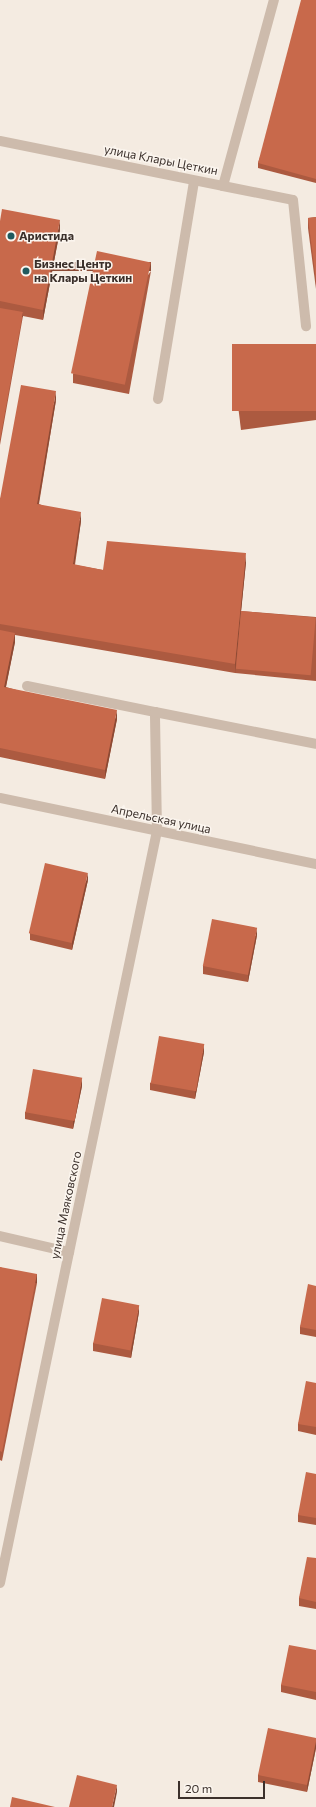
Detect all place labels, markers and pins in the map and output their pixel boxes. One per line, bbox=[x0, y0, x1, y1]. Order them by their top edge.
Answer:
place label: Аристида bbox=[19, 229, 74, 243]
marker: Аристида bbox=[6, 231, 16, 241]
place label: Бизнес Центр на Клары Цеткин bbox=[34, 257, 132, 285]
marker: Бизнес Центр на Клары Цеткин bbox=[21, 266, 31, 276]

